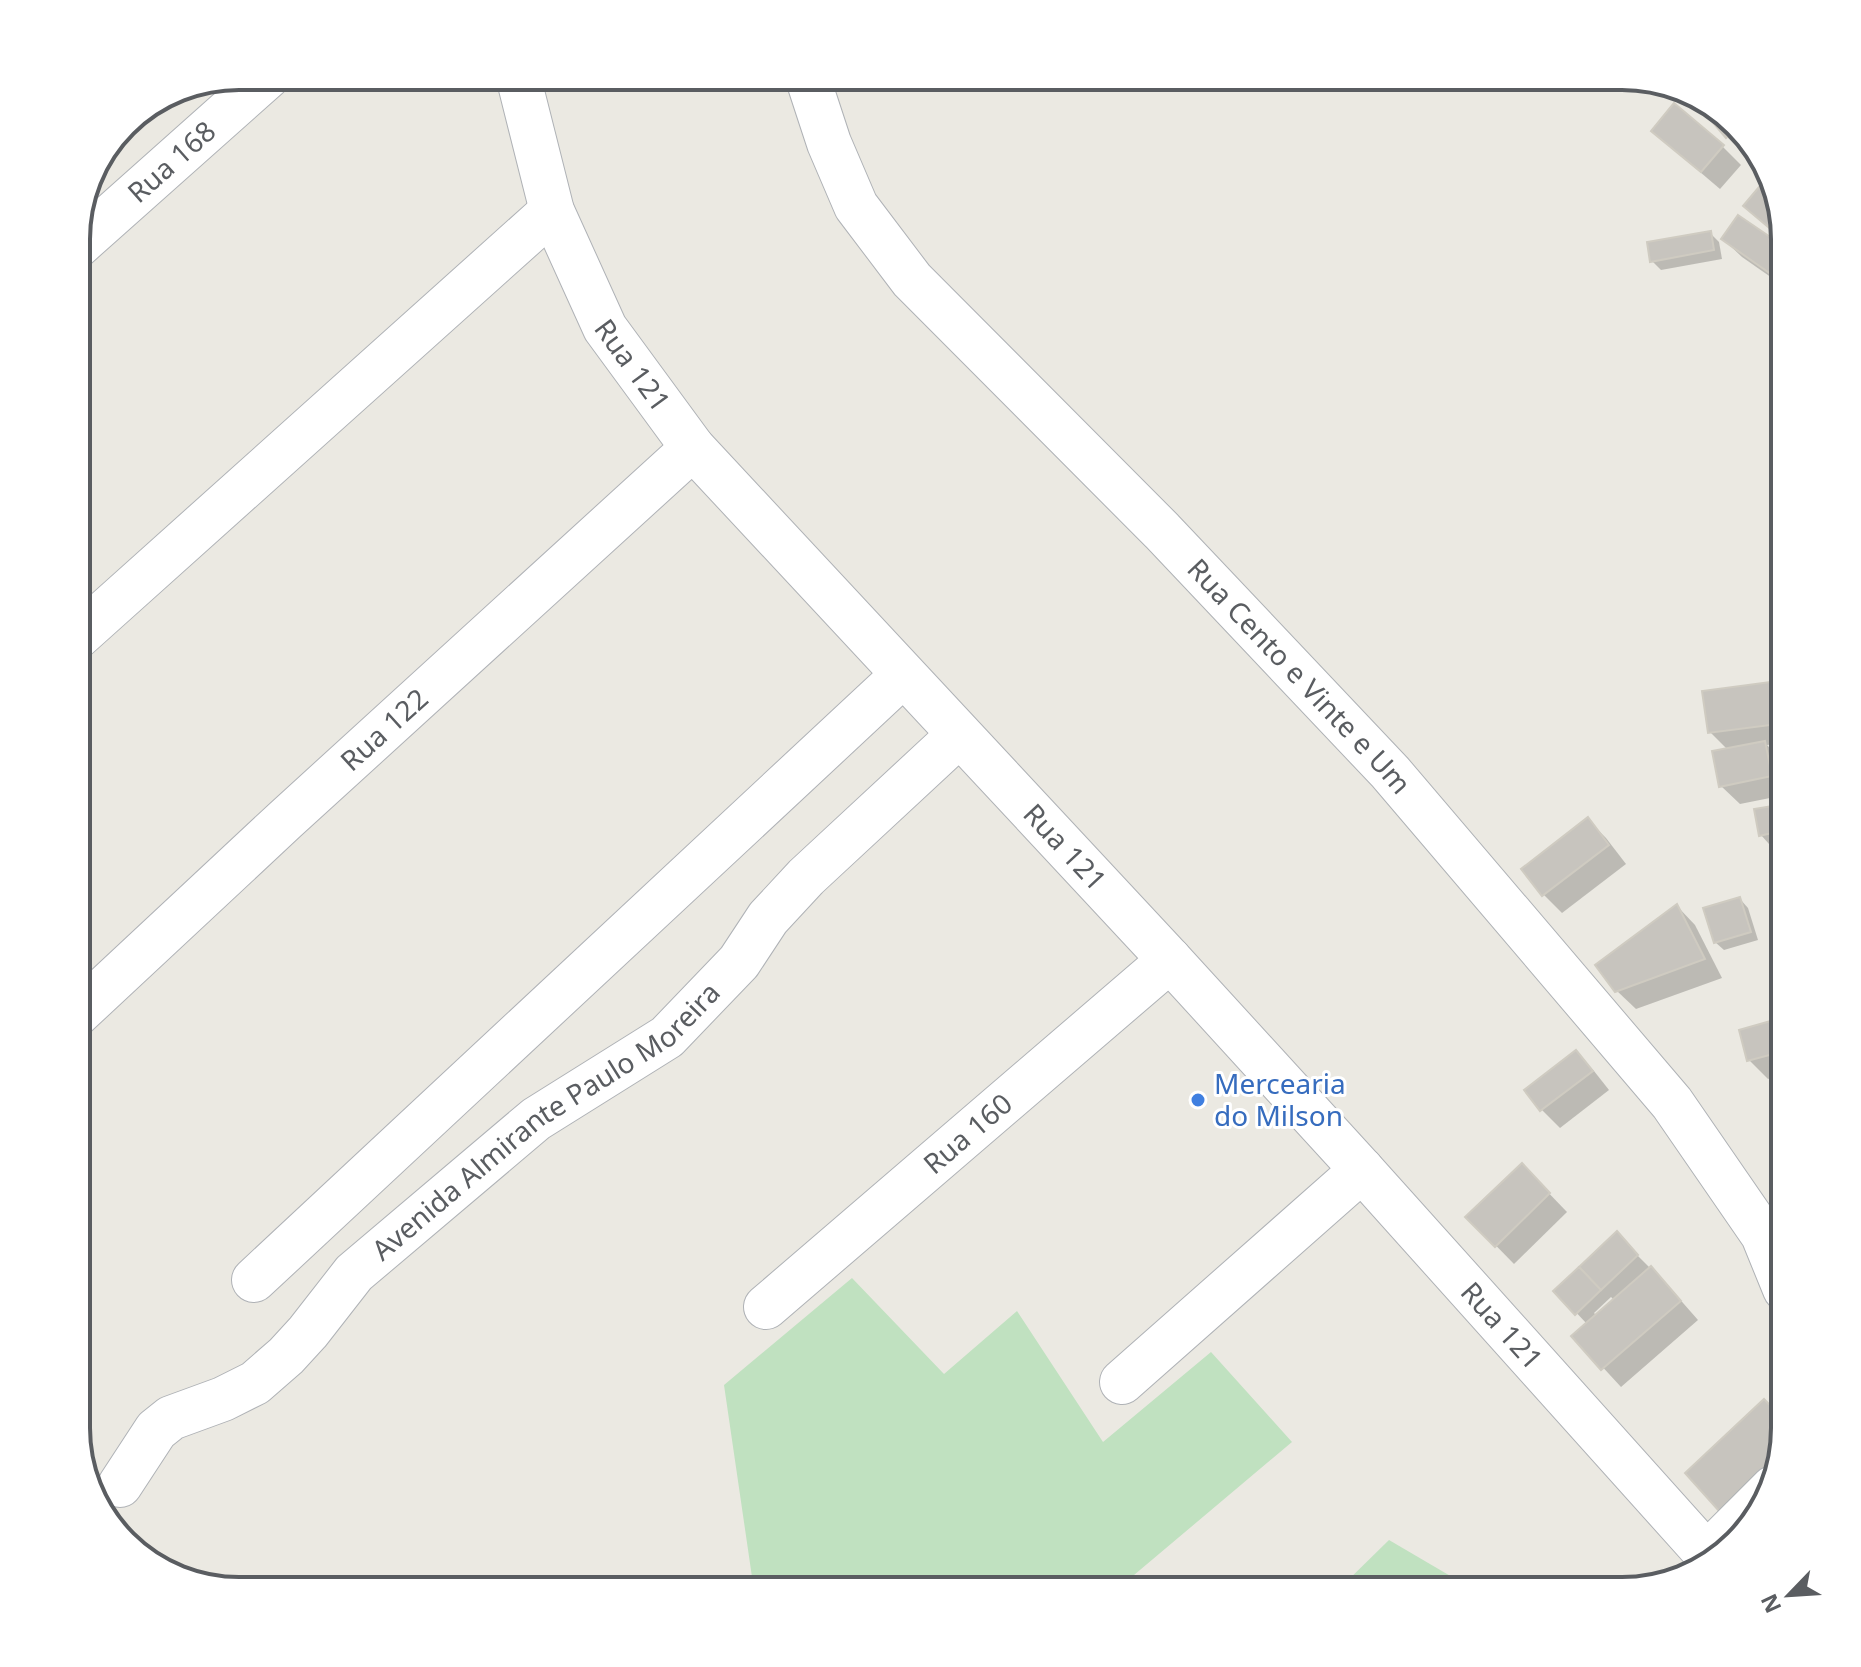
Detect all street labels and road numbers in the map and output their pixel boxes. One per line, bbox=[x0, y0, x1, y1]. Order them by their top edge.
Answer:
street label: Rua 168 bbox=[119, 112, 223, 211]
street label: Rua 121 bbox=[587, 311, 680, 419]
street label: Rua Cento e Vinte e Um bbox=[1180, 550, 1420, 801]
street label: Rua 122 bbox=[332, 679, 435, 779]
street label: Rua 121 bbox=[1016, 795, 1116, 898]
street label: Avenida Almirante Paulo Moreira bbox=[363, 973, 728, 1268]
street label: Rua 160 bbox=[915, 1084, 1020, 1182]
street label: Rua 121 bbox=[1453, 1273, 1552, 1377]

